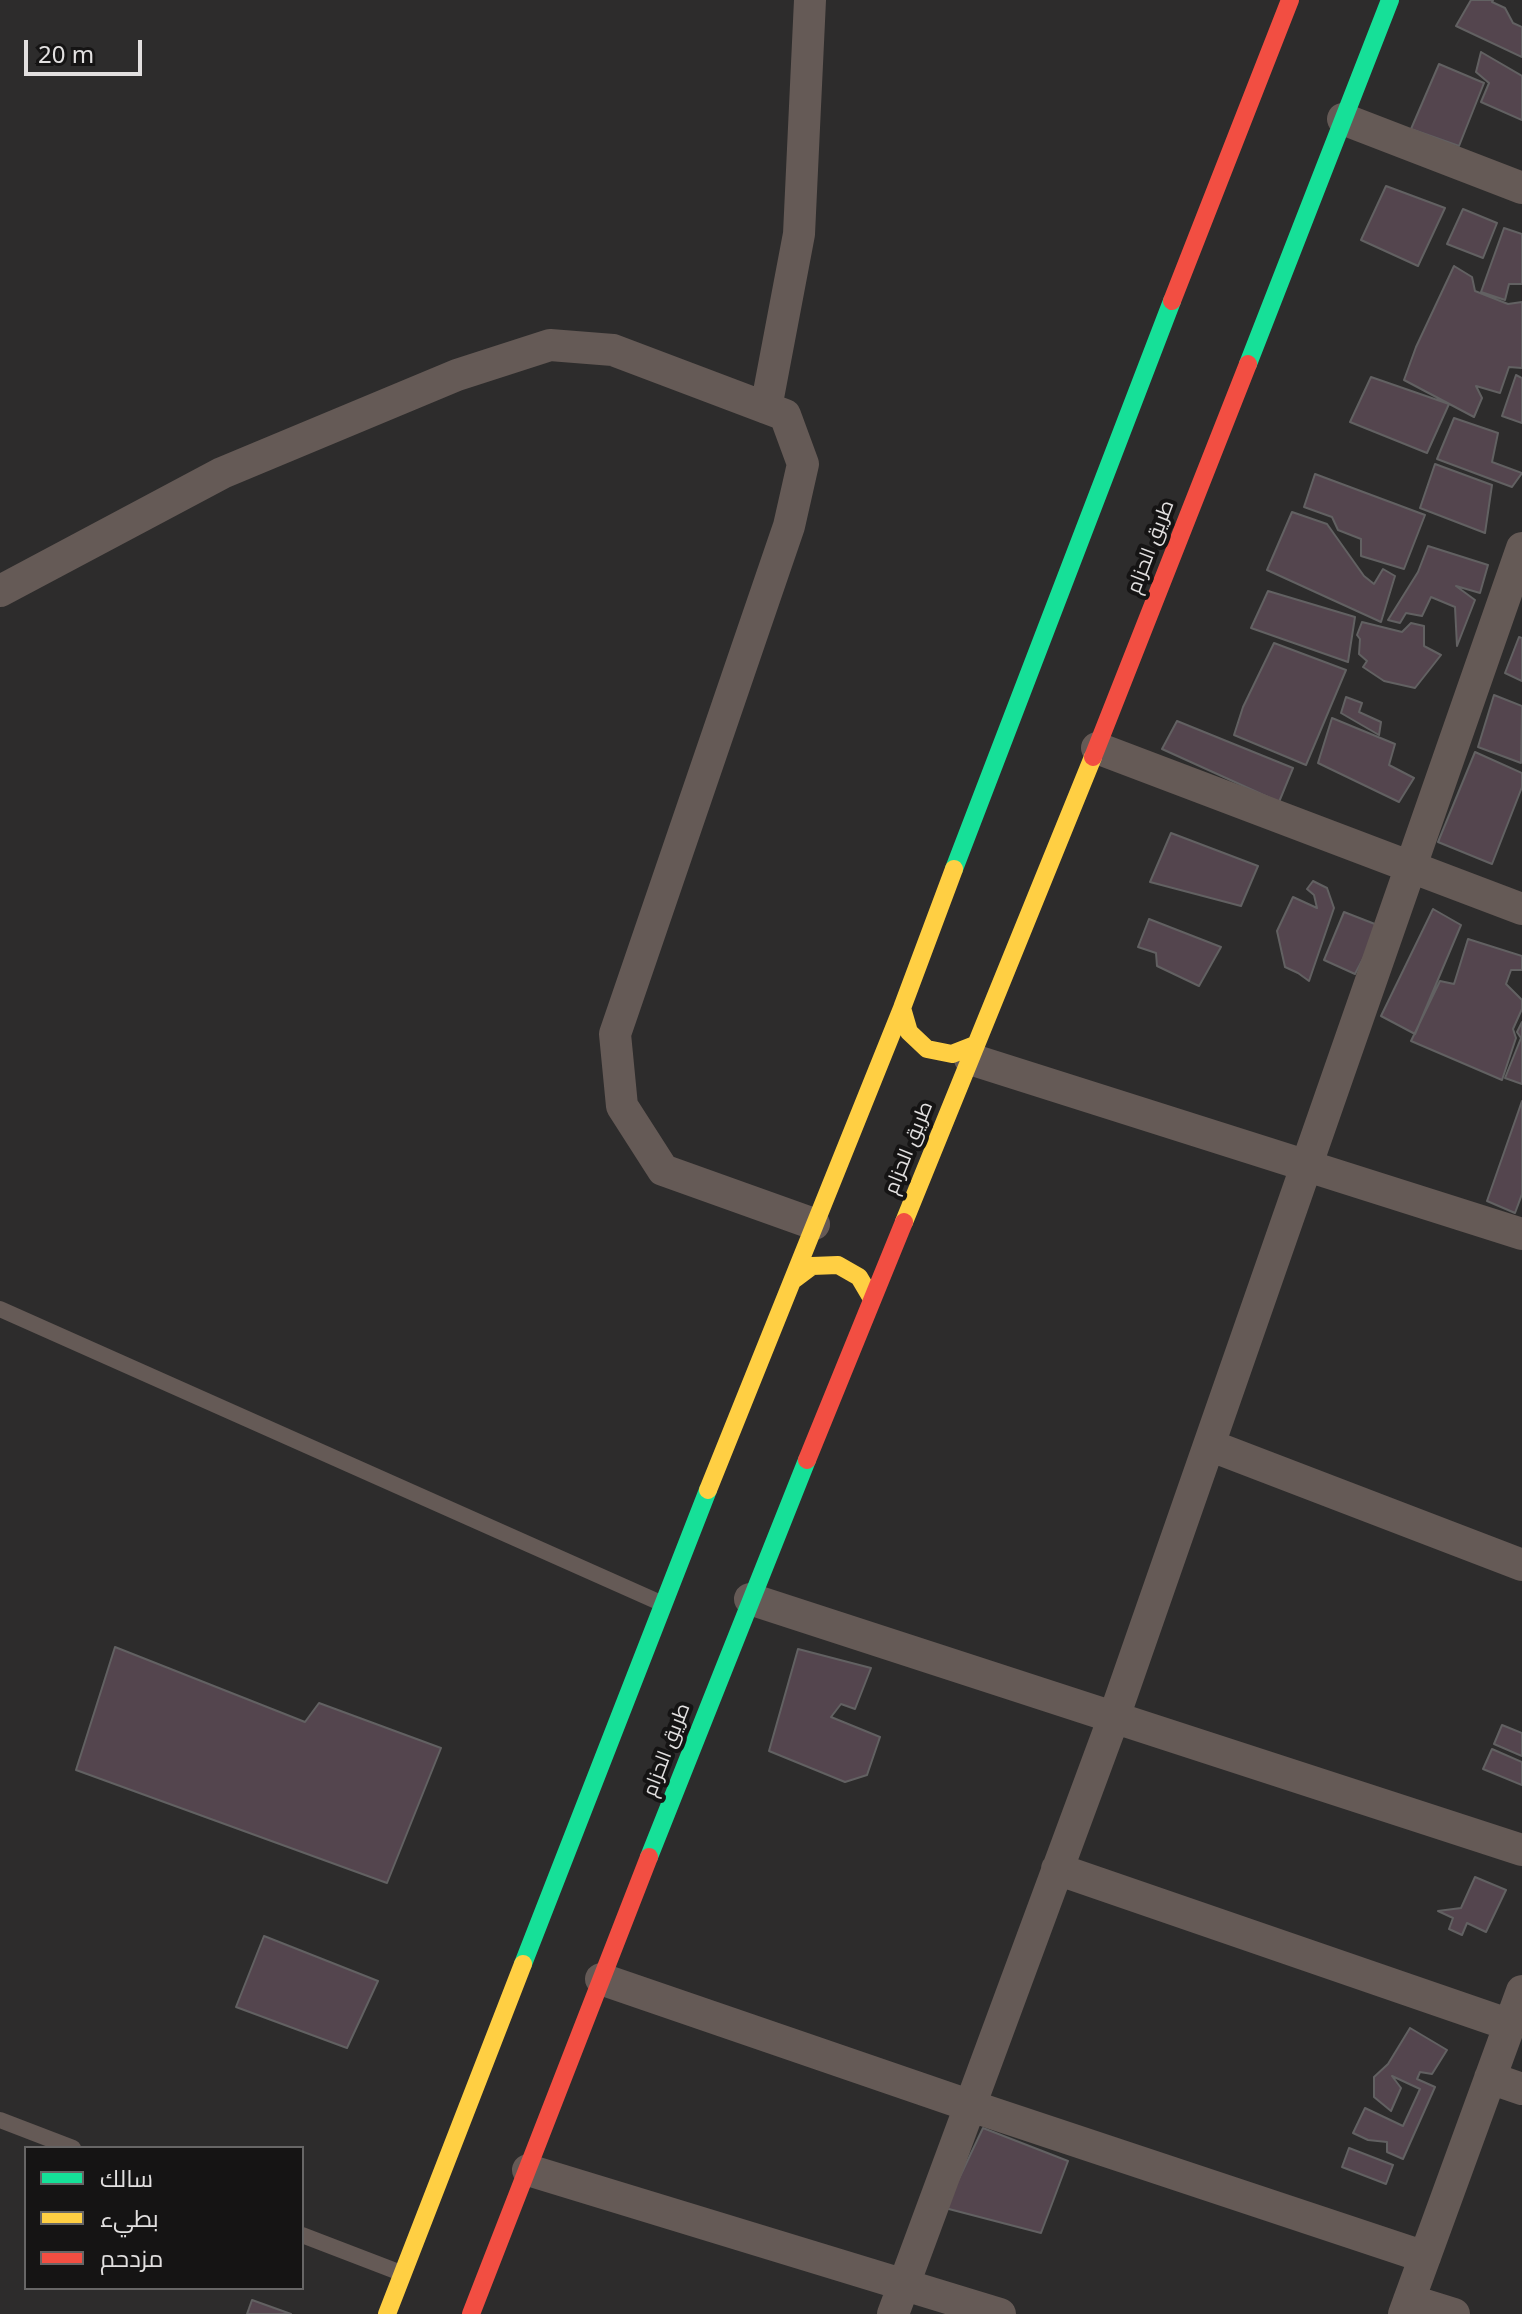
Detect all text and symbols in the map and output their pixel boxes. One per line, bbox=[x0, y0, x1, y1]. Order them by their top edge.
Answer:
scale bar bbox=[28, 24, 146, 74]
text: 20 m bbox=[38, 37, 94, 70]
street label: طريق الحزام bbox=[1122, 497, 1180, 597]
street label: طريق الحزام bbox=[880, 1098, 938, 1198]
street label: طريق الحزام bbox=[638, 1700, 696, 1800]
legend bbox=[24, 2146, 304, 2290]
text: سالك bbox=[100, 2161, 153, 2194]
text: بطيء bbox=[100, 2201, 159, 2234]
text: مزدحم bbox=[100, 2241, 163, 2274]

